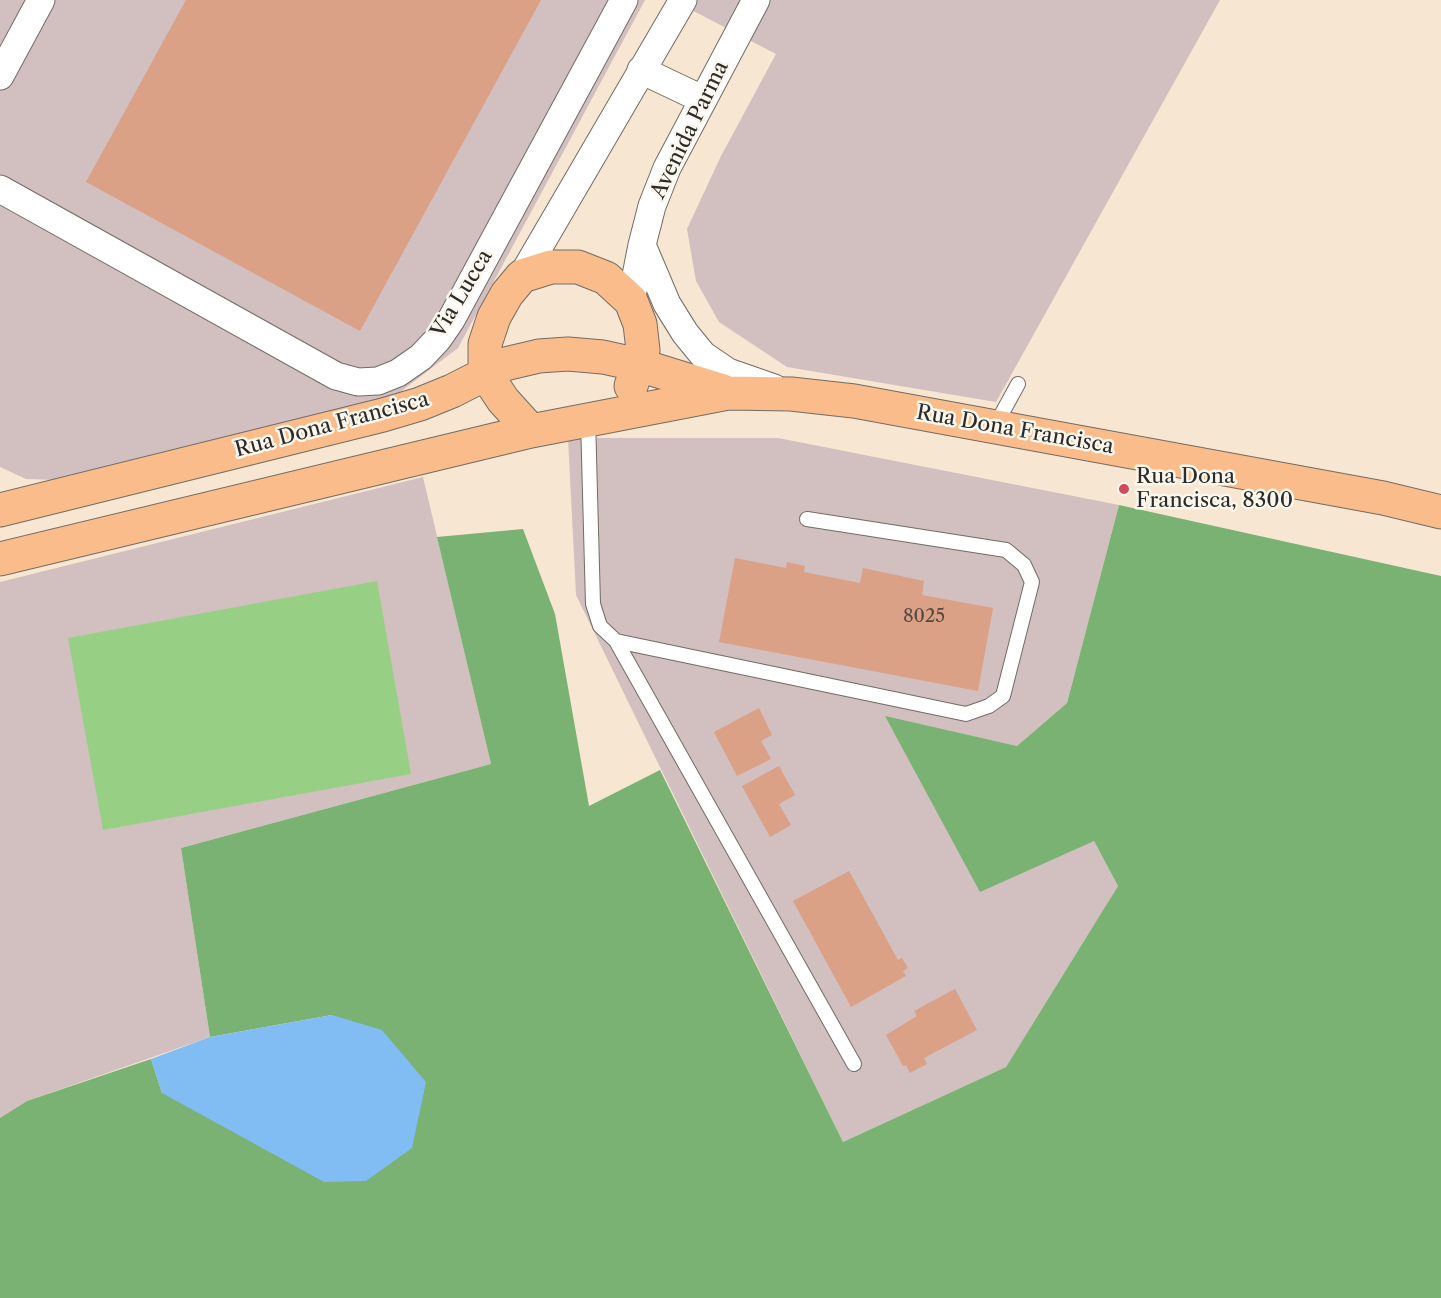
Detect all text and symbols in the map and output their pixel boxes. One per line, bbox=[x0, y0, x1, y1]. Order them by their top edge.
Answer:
street label: Avenida Parma bbox=[646, 57, 734, 203]
street label: Via Lucca bbox=[426, 245, 498, 343]
street label: Rua Dona Francisca bbox=[232, 387, 432, 463]
street label: Rua Dona Francisca bbox=[914, 400, 1116, 460]
place label: Rua Dona Francisca, 8300 bbox=[1136, 464, 1293, 514]
marker: Rua Dona Francisca, 8300 bbox=[1117, 482, 1131, 496]
house number: 8025 bbox=[903, 606, 945, 628]

